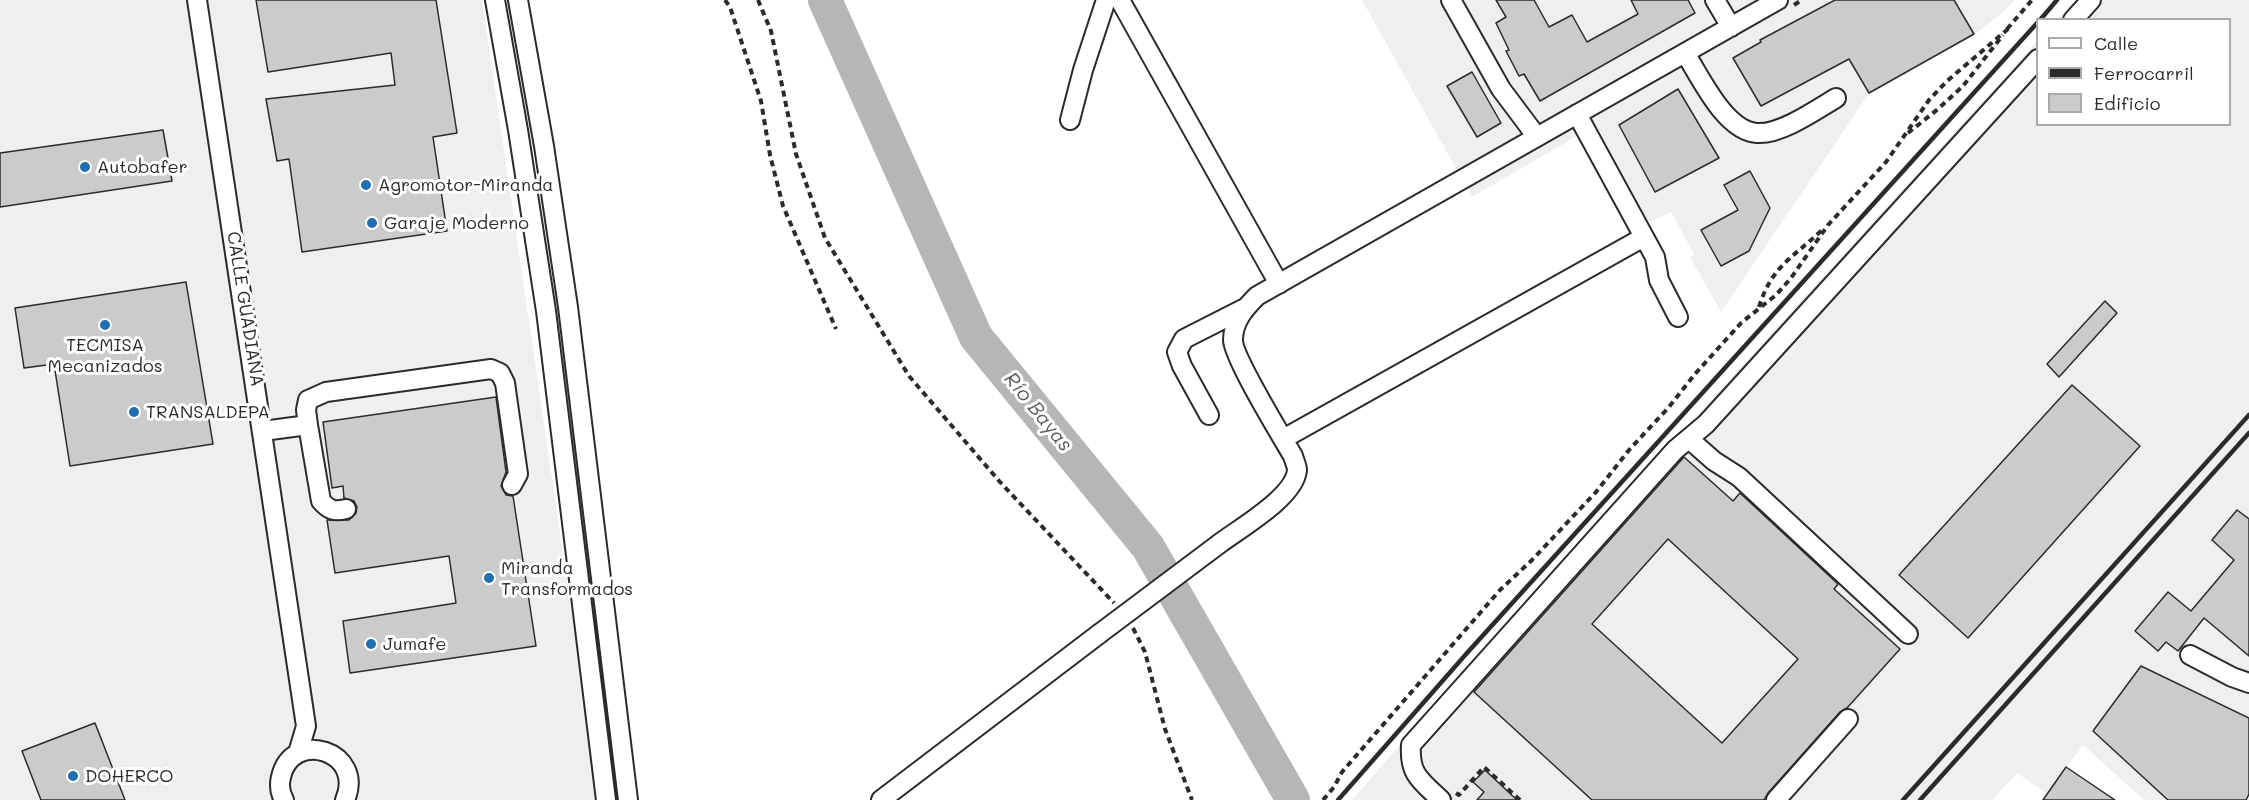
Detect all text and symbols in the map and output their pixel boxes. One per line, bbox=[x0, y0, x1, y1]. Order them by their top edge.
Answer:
legend bbox=[2036, 18, 2231, 126]
text: Calle bbox=[2094, 31, 2138, 55]
text: Ferrocarril bbox=[2094, 61, 2194, 85]
text: Edificio bbox=[2094, 91, 2161, 115]
place label: Autobafer bbox=[97, 156, 188, 178]
marker: Autobafer bbox=[78, 160, 92, 174]
place label: Agromotor-Miranda bbox=[378, 174, 554, 196]
marker: Agromotor-Miranda bbox=[359, 178, 373, 192]
place label: Garaje Moderno bbox=[384, 212, 529, 234]
marker: Garaje Moderno bbox=[365, 216, 379, 230]
street label: CALLE GUADIANA bbox=[222, 230, 268, 388]
marker: TECMISA Mecanizados bbox=[98, 318, 112, 332]
place label: TECMISA Mecanizados bbox=[48, 334, 162, 376]
water label: Río Bayas bbox=[999, 368, 1077, 456]
place label: TRANSALDEPA bbox=[146, 401, 270, 423]
marker: TRANSALDEPA bbox=[127, 405, 141, 419]
place label: Miranda Transformados bbox=[501, 557, 633, 600]
marker: Miranda Transformados bbox=[482, 571, 496, 585]
place label: Jumafe bbox=[383, 633, 446, 655]
marker: Jumafe bbox=[364, 637, 378, 651]
place label: DOHERCO bbox=[85, 765, 173, 787]
marker: DOHERCO bbox=[66, 769, 80, 783]

